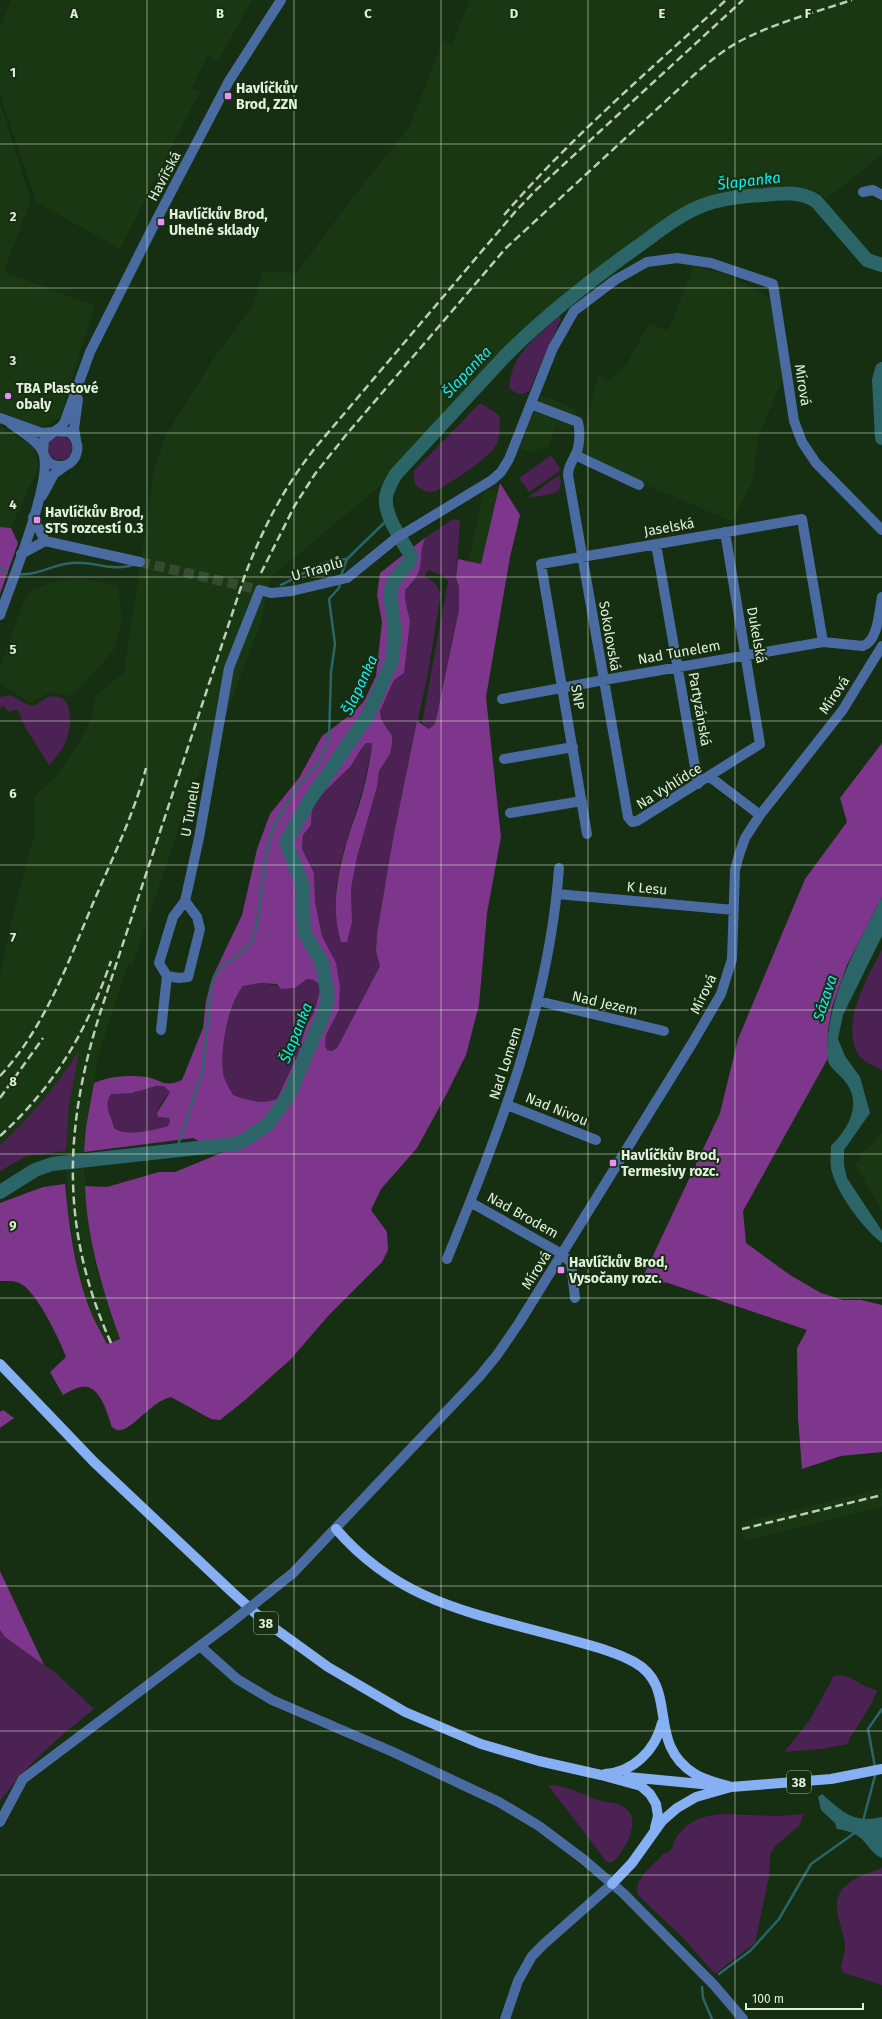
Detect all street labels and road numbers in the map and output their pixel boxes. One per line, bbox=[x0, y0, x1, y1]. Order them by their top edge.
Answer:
street label: Havířská bbox=[144, 148, 185, 204]
street label: Mírová bbox=[791, 363, 814, 407]
street label: Jaselská bbox=[642, 515, 696, 540]
street label: U Traplů bbox=[289, 554, 345, 585]
street label: Sokolovská bbox=[595, 600, 624, 673]
street label: Dukelská bbox=[743, 606, 770, 665]
street label: Nad Tunelem bbox=[636, 637, 722, 668]
street label: Partyzánská bbox=[685, 671, 714, 748]
street label: Mírová bbox=[816, 673, 853, 718]
street label: SNP bbox=[567, 683, 588, 711]
street label: Na Vyhlídce bbox=[633, 760, 705, 813]
street label: U Tunelu bbox=[177, 780, 204, 838]
street label: K Lesu bbox=[626, 878, 668, 899]
street label: Mírová bbox=[687, 972, 720, 1017]
street label: Nad Jezem bbox=[570, 988, 639, 1019]
street label: Nad Lomem bbox=[486, 1025, 525, 1102]
street label: Nad Nivou bbox=[523, 1089, 591, 1130]
street label: Nad Brodem bbox=[484, 1189, 561, 1242]
street label: Mírová bbox=[518, 1248, 555, 1293]
road number: 38 bbox=[254, 1612, 278, 1634]
road number: 38 bbox=[787, 1771, 811, 1793]

